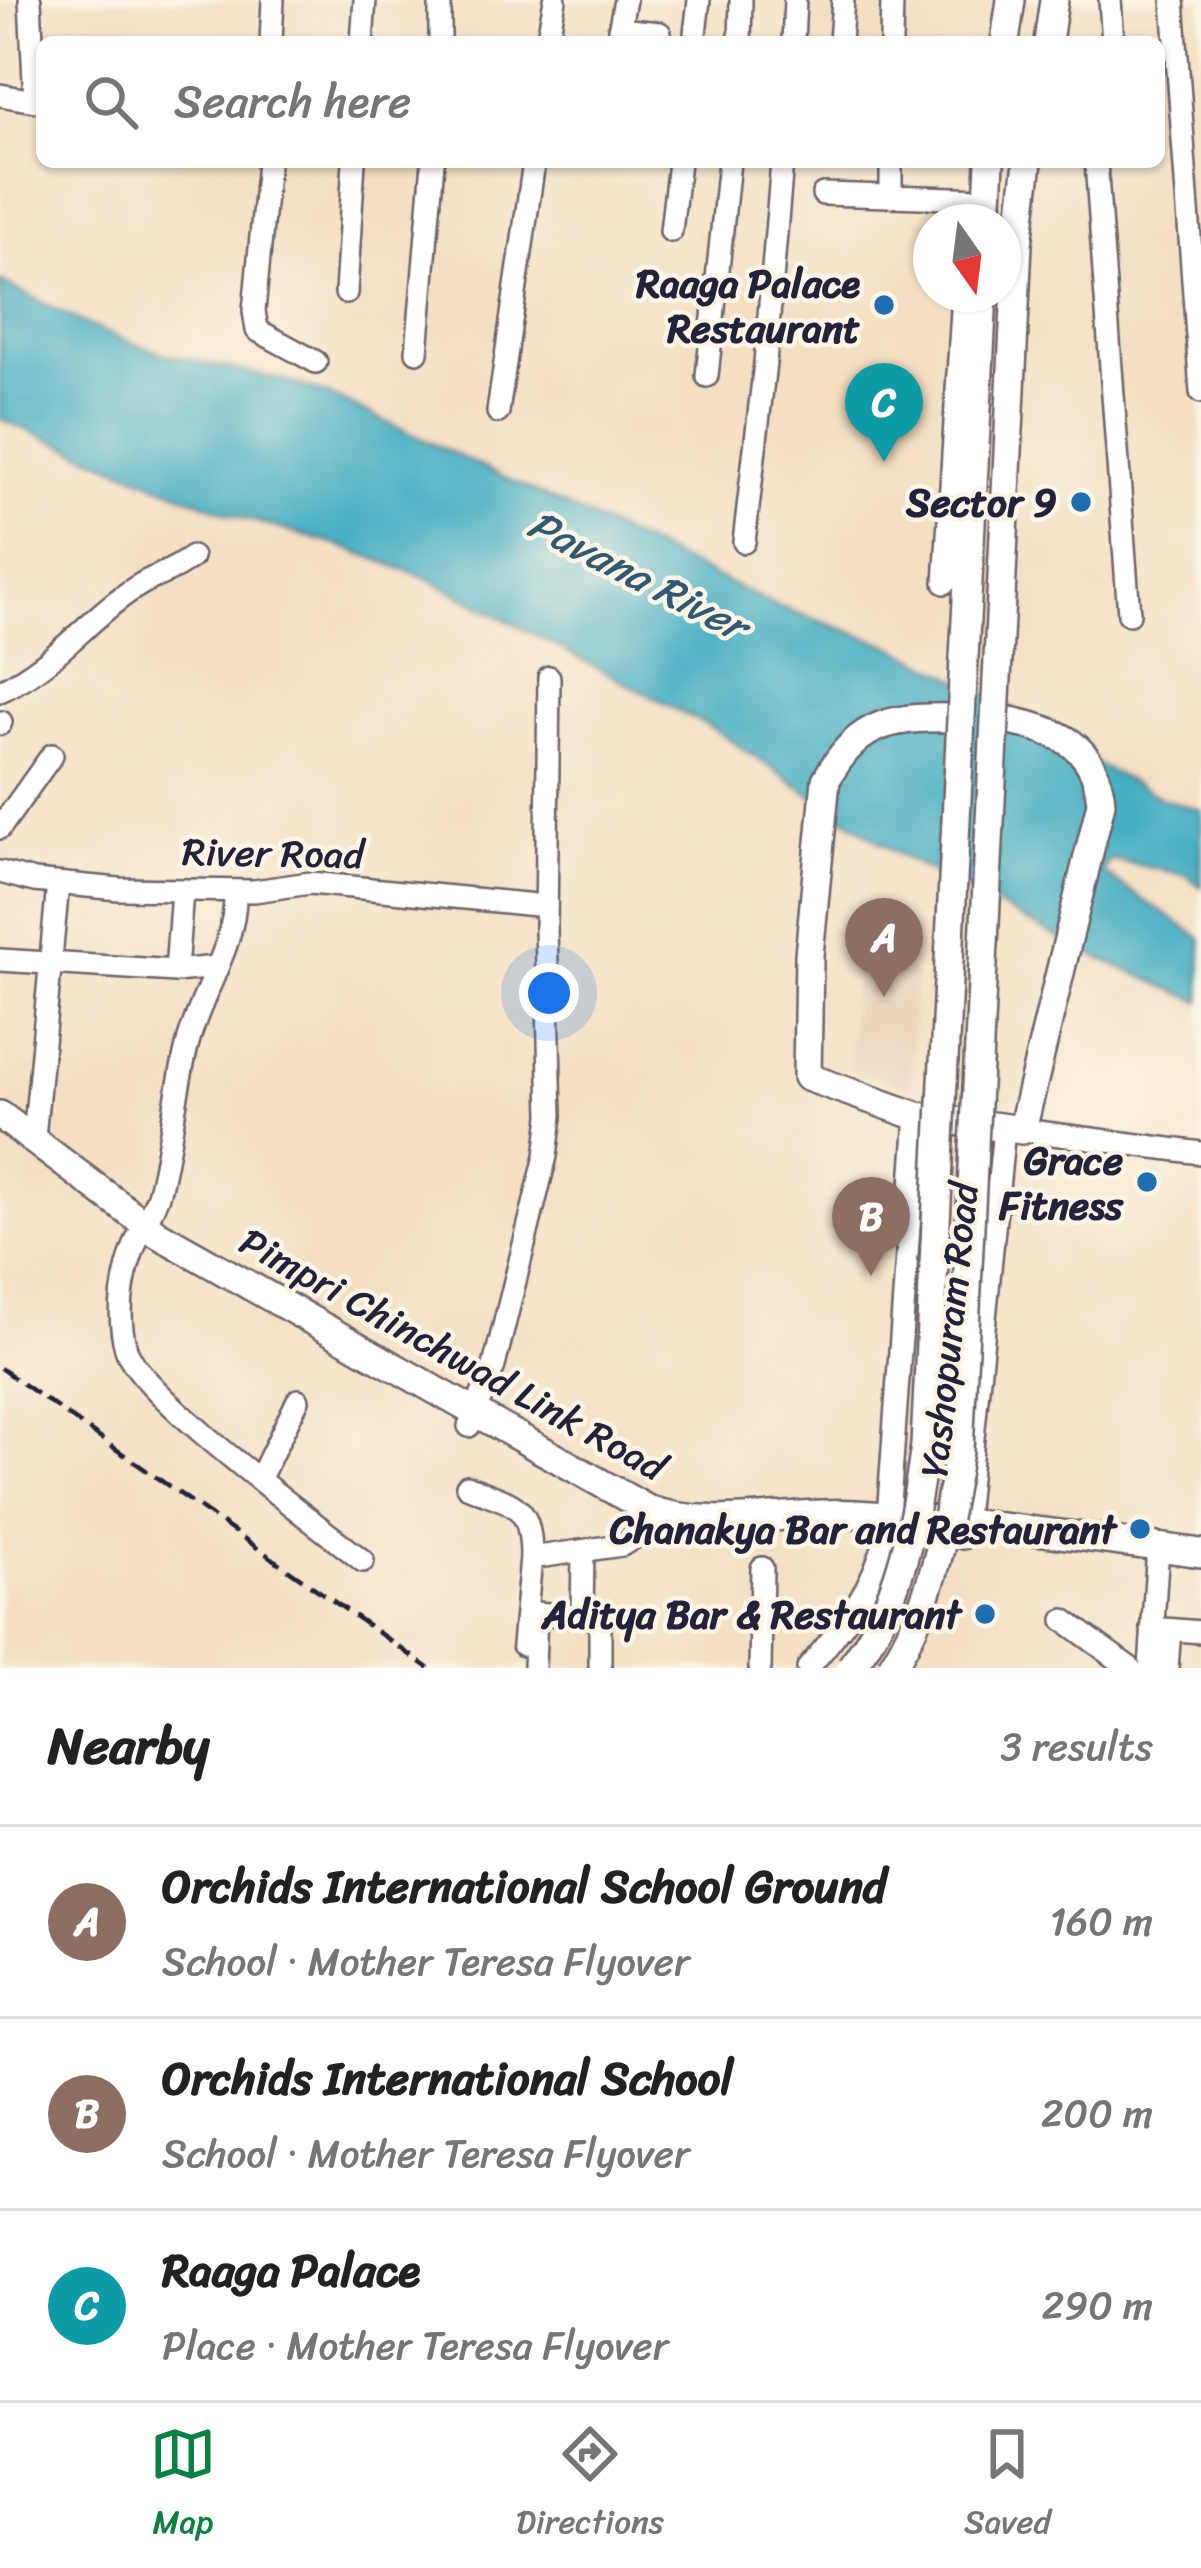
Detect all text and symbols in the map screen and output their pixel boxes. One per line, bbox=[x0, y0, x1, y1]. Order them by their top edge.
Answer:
search box bbox=[36, 36, 1165, 168]
text: Search here bbox=[174, 62, 411, 142]
icon: search bbox=[78, 69, 144, 135]
north arrow bbox=[913, 204, 1021, 312]
place label: Raaga Palace Restaurant bbox=[635, 249, 860, 363]
marker: Raaga Palace Restaurant bbox=[871, 292, 897, 318]
pin: C bbox=[845, 363, 923, 462]
place label: Sector 9 bbox=[905, 468, 1057, 537]
water label: Pavana River bbox=[514, 488, 766, 665]
marker: Sector 9 bbox=[1068, 489, 1094, 515]
street label: River Road bbox=[181, 817, 367, 889]
pin: A bbox=[845, 898, 923, 997]
your location bbox=[519, 963, 579, 1023]
place label: Grace Fitness bbox=[998, 1126, 1124, 1240]
marker: Grace Fitness bbox=[1134, 1169, 1160, 1195]
pin: B bbox=[832, 1177, 910, 1276]
street label: Yashopuram Road bbox=[899, 1177, 999, 1481]
street label: Pimpri Chinchwad Link Road bbox=[227, 1208, 681, 1502]
place label: Chanakya Bar and Restaurant bbox=[609, 1495, 1118, 1564]
marker: Chanakya Bar and Restaurant bbox=[1127, 1516, 1153, 1542]
place label: Aditya Bar & Restaurant bbox=[540, 1580, 963, 1649]
marker: Aditya Bar & Restaurant bbox=[972, 1601, 998, 1627]
text: Nearby bbox=[48, 1701, 209, 1791]
text: 3 results bbox=[1000, 1712, 1153, 1781]
text: Orchids International School Ground bbox=[162, 1847, 886, 1927]
text: A bbox=[74, 1887, 100, 1956]
text: 160 m bbox=[1049, 1887, 1153, 1956]
text: School · Mother Teresa Flyover bbox=[162, 1927, 690, 1996]
text: Orchids International School bbox=[162, 2039, 733, 2119]
text: B bbox=[75, 2079, 99, 2148]
text: 200 m bbox=[1041, 2079, 1153, 2148]
text: School · Mother Teresa Flyover bbox=[162, 2119, 690, 2188]
text: Raaga Palace bbox=[162, 2231, 420, 2311]
text: C bbox=[75, 2271, 99, 2340]
text: 290 m bbox=[1042, 2271, 1153, 2340]
text: Place · Mother Teresa Flyover bbox=[162, 2311, 669, 2380]
tab: Map bbox=[150, 2421, 216, 2551]
tab: Directions bbox=[516, 2421, 664, 2551]
tab: Saved bbox=[964, 2421, 1051, 2551]

